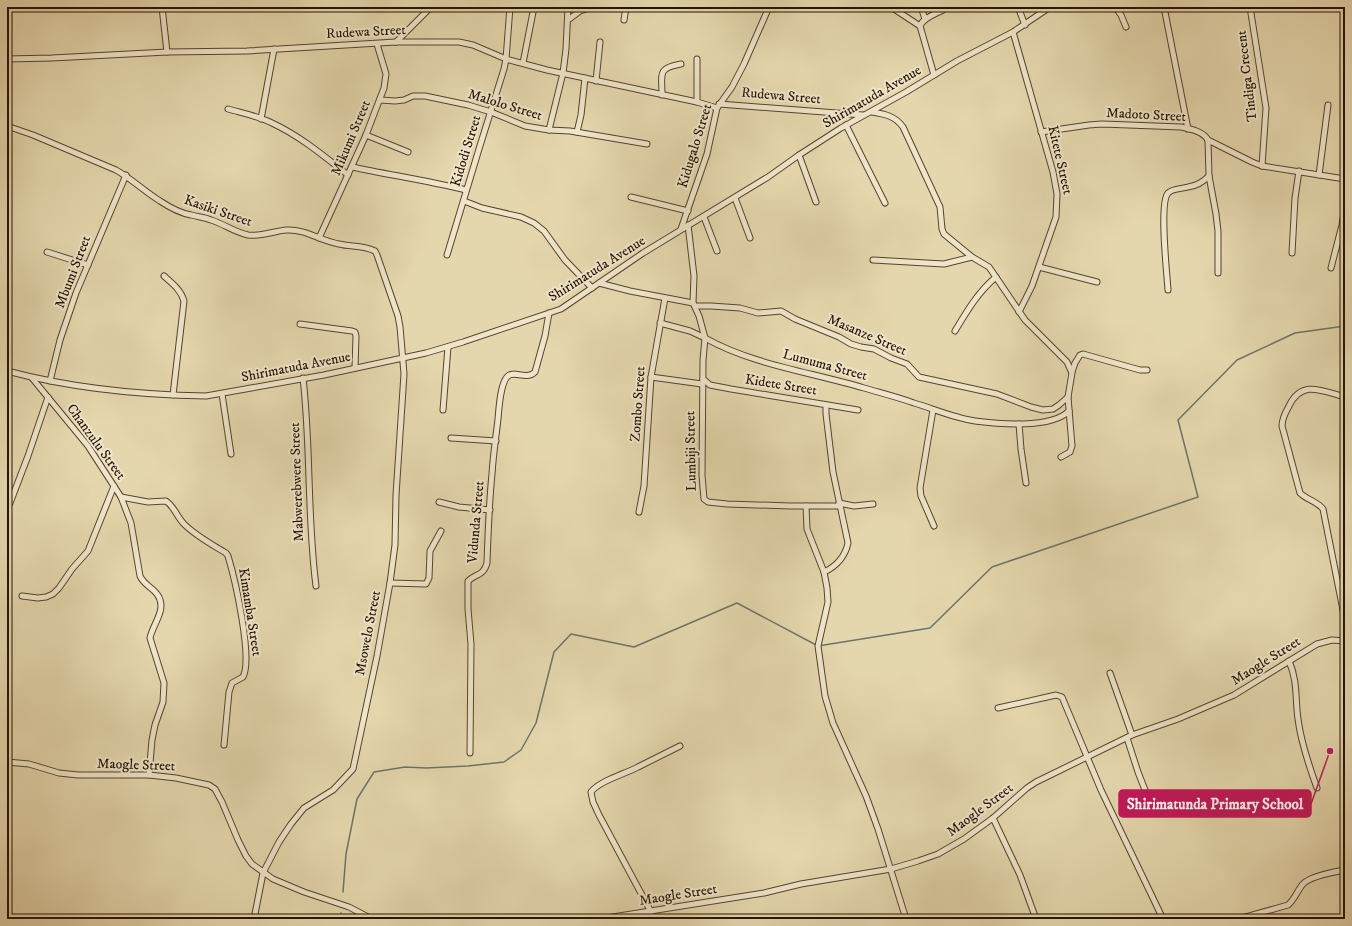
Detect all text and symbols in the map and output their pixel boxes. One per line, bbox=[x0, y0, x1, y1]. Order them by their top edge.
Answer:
street label: Rudewa Street bbox=[326, 21, 407, 43]
street label: Tindiga Crecent bbox=[1232, 29, 1262, 123]
street label: Shirimatuda Avenue bbox=[819, 61, 925, 133]
street label: Rudewa Street bbox=[740, 84, 822, 108]
street label: Malolo Street bbox=[466, 85, 545, 125]
street label: Mikumi Street bbox=[327, 97, 375, 178]
street label: Kidugalo Street bbox=[674, 101, 716, 190]
street label: Madoto Street bbox=[1106, 104, 1187, 126]
street label: Kidodi Street bbox=[447, 113, 486, 189]
street label: Kitete Street bbox=[1043, 124, 1077, 197]
street label: Kasiki Street bbox=[182, 191, 255, 231]
street label: Shirimatuda Avenue bbox=[545, 232, 649, 306]
street label: Mbumi Street bbox=[51, 233, 95, 311]
street label: Masanze Street bbox=[825, 310, 910, 360]
street label: Lumuma Street bbox=[781, 345, 870, 385]
street label: Shirimatuda Avenue bbox=[240, 348, 352, 386]
street label: Zombo Street bbox=[626, 365, 650, 442]
street label: Kidete Street bbox=[744, 370, 819, 400]
street label: Chanzulu Street bbox=[62, 400, 130, 484]
street label: Lumbiji Street bbox=[681, 410, 701, 491]
street label: Mabwerebwere Street bbox=[286, 421, 308, 542]
street label: Vidunda Street bbox=[463, 480, 489, 565]
street label: Kimamba Street bbox=[234, 567, 266, 658]
street label: Msowelo Street bbox=[351, 589, 385, 677]
street label: Maogle Street bbox=[1228, 632, 1304, 689]
street label: Maogle Street bbox=[96, 755, 176, 775]
street label: Maogle Street bbox=[943, 779, 1017, 841]
callout: Shirimatunda Primary School bbox=[1119, 790, 1311, 817]
text: Shirimatunda Primary School bbox=[1127, 795, 1304, 814]
street label: Maogle Street bbox=[638, 880, 719, 910]

